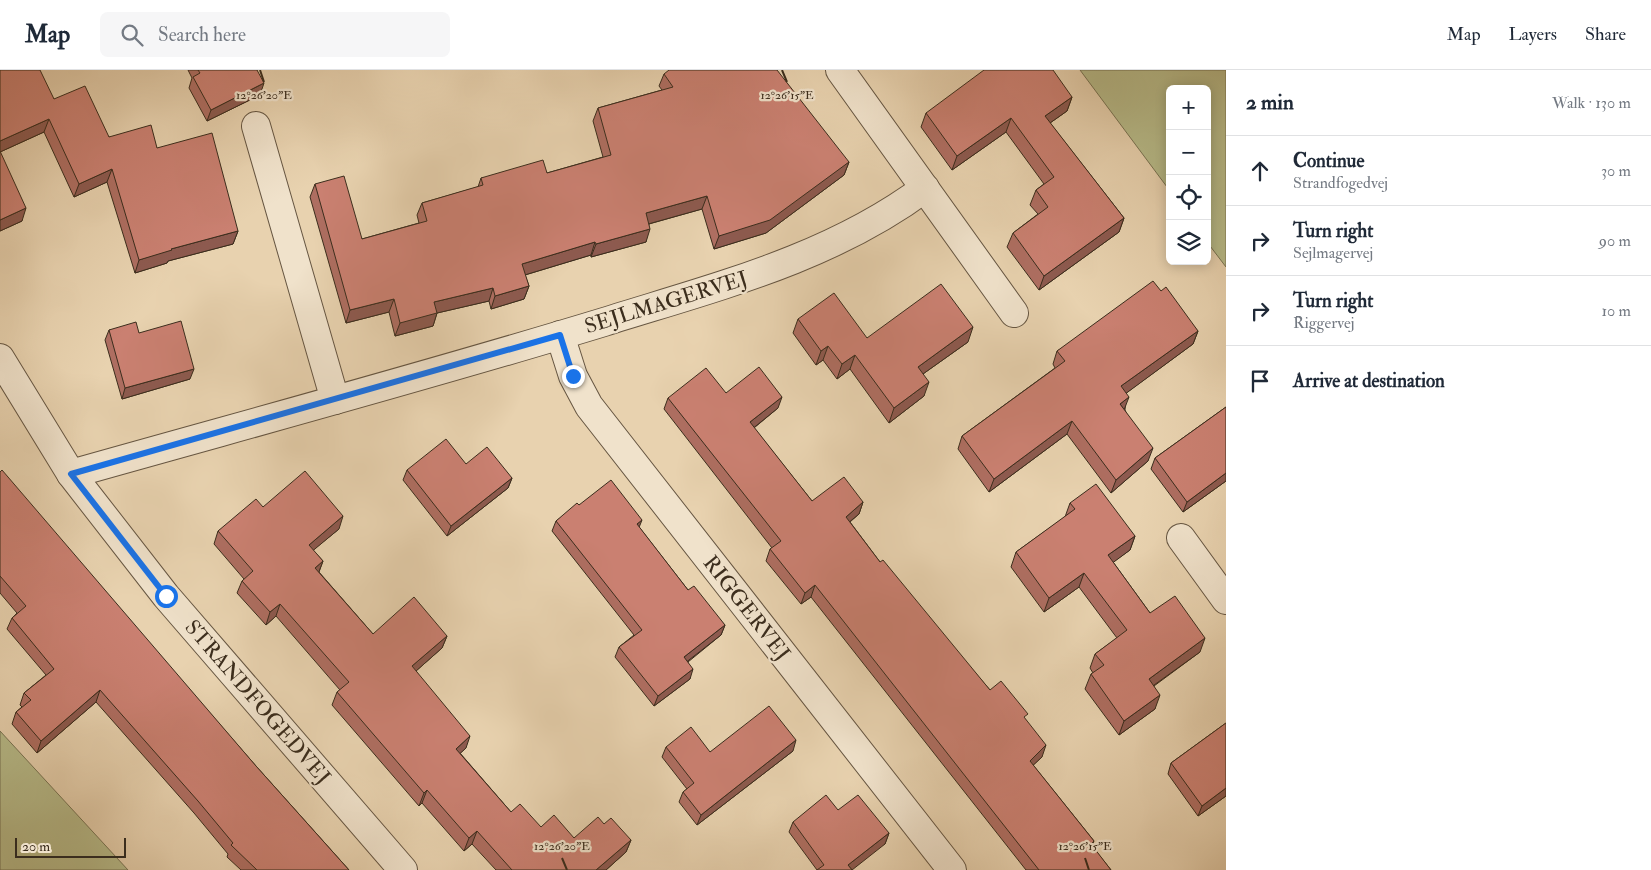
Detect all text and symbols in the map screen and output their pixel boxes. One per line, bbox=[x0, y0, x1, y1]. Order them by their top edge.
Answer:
search box bbox=[100, 12, 450, 57]
text: Map bbox=[25, 19, 70, 50]
icon: search bbox=[118, 21, 146, 49]
text: Search here bbox=[158, 23, 246, 47]
text: Map bbox=[1447, 23, 1481, 46]
text: Layers bbox=[1509, 23, 1557, 46]
text: Share bbox=[1585, 23, 1626, 46]
map controls bbox=[1166, 85, 1211, 265]
button: + bbox=[1166, 85, 1211, 130]
text: 12°26'20"E bbox=[236, 88, 292, 103]
text: 12°26'15"E bbox=[760, 88, 814, 103]
text: 2 min bbox=[1246, 89, 1294, 116]
text: Walk · 130 m bbox=[1552, 93, 1631, 113]
button: − bbox=[1166, 130, 1211, 175]
text: Continue bbox=[1293, 149, 1364, 173]
icon: ahead bbox=[1246, 157, 1274, 185]
text: 30 m bbox=[1601, 161, 1631, 181]
text: Strandfogedvej bbox=[1293, 173, 1388, 193]
button: locate bbox=[1166, 175, 1211, 220]
text: Turn right bbox=[1293, 219, 1373, 243]
button: layers bbox=[1166, 220, 1211, 265]
icon: right bbox=[1246, 227, 1274, 255]
text: 90 m bbox=[1599, 231, 1631, 251]
text: Sejlmagervej bbox=[1293, 243, 1373, 263]
street label: SEJLMAGERVEJ bbox=[581, 265, 751, 340]
text: Turn right bbox=[1293, 289, 1373, 313]
icon: right bbox=[1246, 297, 1274, 325]
text: 10 m bbox=[1601, 301, 1631, 321]
text: Riggervej bbox=[1293, 313, 1354, 333]
route end bbox=[562, 365, 585, 388]
icon: arrive bbox=[1246, 367, 1274, 395]
text: Arrive at destination bbox=[1293, 369, 1445, 393]
street label: RIGGERVEJ bbox=[697, 550, 796, 666]
route start bbox=[155, 585, 178, 608]
street label: STRANDFOGEDVEJ bbox=[179, 614, 337, 790]
scale bar bbox=[15, 835, 126, 858]
text: 20 m bbox=[22, 838, 50, 855]
text: 12°26'20"E bbox=[534, 839, 590, 854]
text: 12°26'15"E bbox=[1058, 839, 1112, 854]

